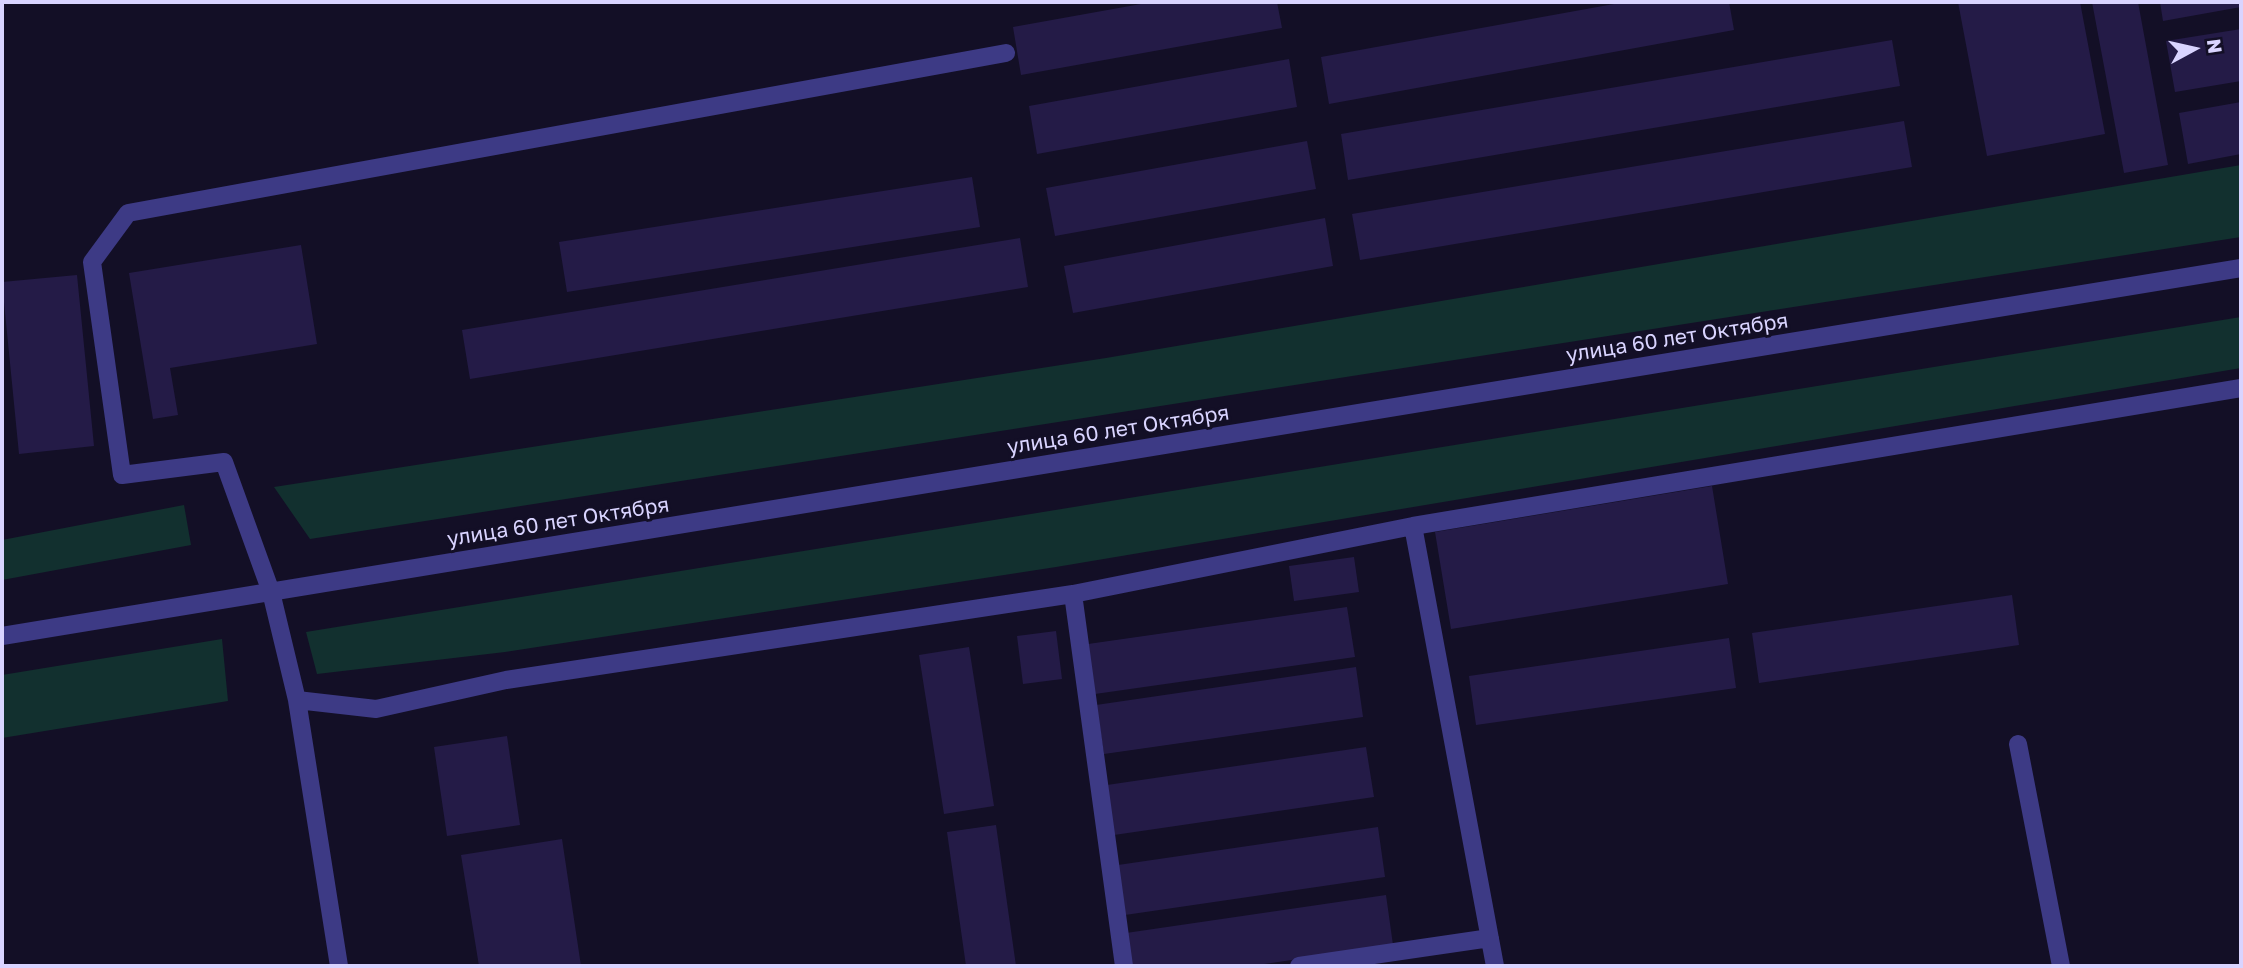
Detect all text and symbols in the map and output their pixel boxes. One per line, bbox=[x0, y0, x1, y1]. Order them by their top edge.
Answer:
north arrow bbox=[2159, 14, 2229, 84]
text: N bbox=[2203, 37, 2228, 55]
street label: улица 60 лет Октября bbox=[1564, 308, 1790, 368]
street label: улица 60 лет Октября bbox=[1005, 400, 1231, 460]
street label: улица 60 лет Октября bbox=[445, 492, 671, 552]

